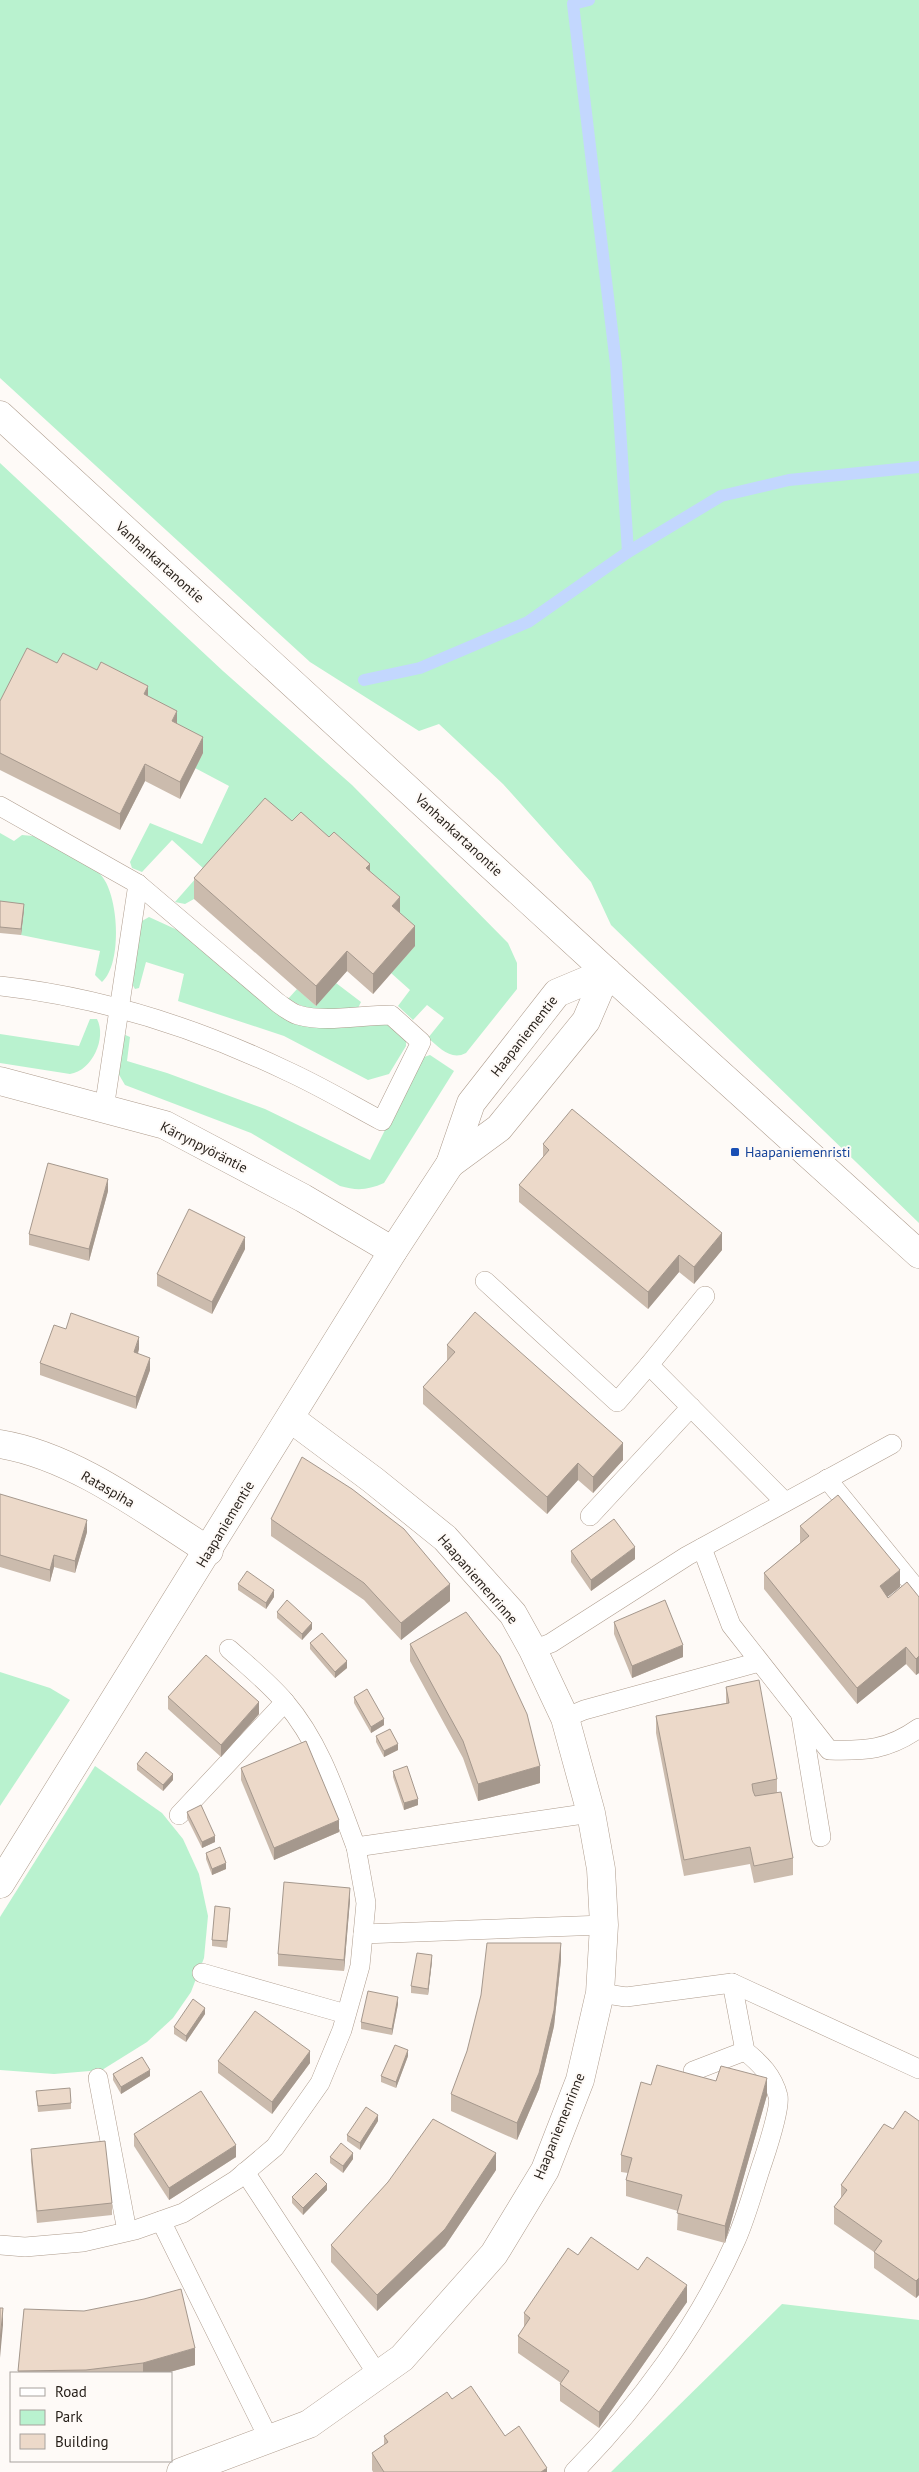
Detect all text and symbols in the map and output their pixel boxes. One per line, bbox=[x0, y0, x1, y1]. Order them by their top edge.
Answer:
street label: Vanhankartanontie bbox=[111, 517, 208, 607]
street label: Vanhankartanontie bbox=[411, 789, 506, 880]
street label: Haapaniementie bbox=[487, 992, 561, 1080]
street label: Kärrynpyöräntie bbox=[157, 1117, 251, 1177]
place label: Haapaniemenristi bbox=[745, 1143, 850, 1161]
marker: Haapaniemenristi bbox=[729, 1146, 741, 1158]
street label: Rataspiha bbox=[78, 1467, 138, 1511]
street label: Haapaniementie bbox=[192, 1477, 258, 1571]
street label: Haapaniemenrinne bbox=[434, 1530, 522, 1628]
street label: Haapaniemenrinne bbox=[529, 2070, 589, 2182]
legend bbox=[10, 2372, 172, 2462]
text: Road bbox=[55, 2382, 87, 2401]
text: Park bbox=[55, 2407, 83, 2426]
text: Building bbox=[55, 2432, 109, 2451]

